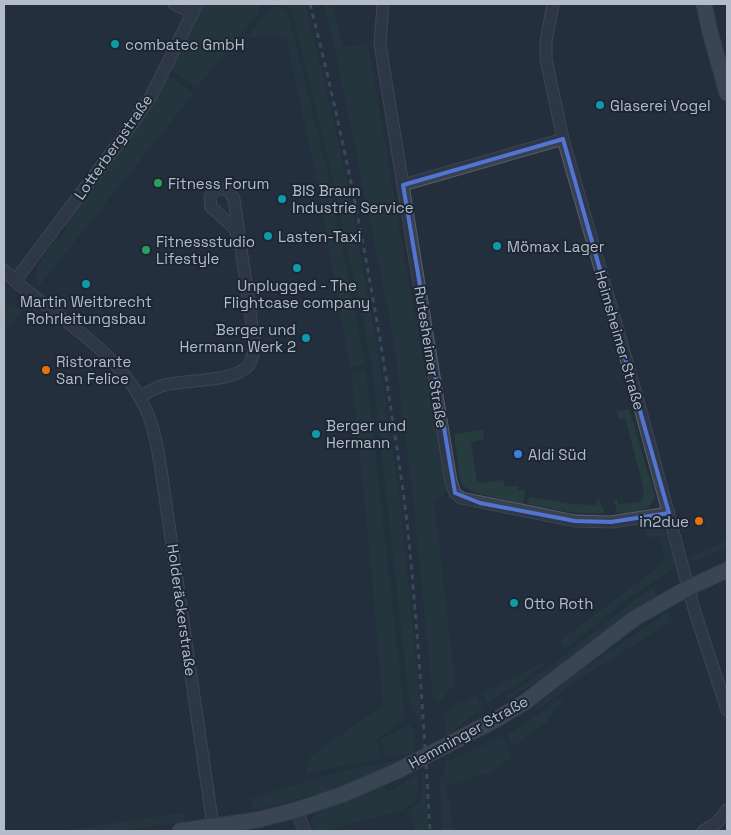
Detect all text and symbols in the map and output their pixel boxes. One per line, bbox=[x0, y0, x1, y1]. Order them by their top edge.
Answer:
place label: combatec GmbH bbox=[125, 35, 245, 54]
marker: combatec GmbH bbox=[109, 38, 121, 50]
street label: Lotterbergstraße bbox=[70, 91, 156, 203]
place label: Glaserei Vogel bbox=[610, 96, 711, 115]
marker: Glaserei Vogel bbox=[594, 99, 606, 111]
place label: Fitness Forum bbox=[168, 174, 269, 193]
marker: Fitness Forum bbox=[152, 177, 164, 189]
place label: BIS Braun Industrie Service bbox=[292, 181, 414, 217]
marker: BIS Braun Industrie Service bbox=[276, 193, 288, 205]
place label: Lasten-Taxi bbox=[278, 227, 361, 246]
marker: Lasten-Taxi bbox=[262, 230, 274, 242]
place label: Fitnessstudio Lifestyle bbox=[156, 232, 255, 268]
place label: Mömax Lager bbox=[507, 237, 605, 256]
marker: Mömax Lager bbox=[491, 240, 503, 252]
marker: Fitnessstudio Lifestyle bbox=[140, 244, 152, 256]
marker: Unplugged - The Flightcase company bbox=[291, 262, 303, 274]
street label: Heimsheimer Straße bbox=[591, 268, 649, 412]
place label: Unplugged - The Flightcase company bbox=[224, 276, 370, 312]
marker: Martin Weitbrecht Rohrleitungsbau bbox=[80, 278, 92, 290]
street label: Rutesheimer Straße bbox=[410, 285, 452, 429]
place label: Martin Weitbrecht Rohrleitungsbau bbox=[20, 292, 152, 328]
place label: Berger und Hermann Werk 2 bbox=[180, 320, 296, 356]
marker: Berger und Hermann Werk 2 bbox=[300, 332, 312, 344]
place label: Ristorante San Felice bbox=[56, 352, 131, 388]
marker: Ristorante San Felice bbox=[40, 364, 52, 376]
place label: Berger und Hermann bbox=[326, 416, 406, 452]
marker: Berger und Hermann bbox=[310, 428, 322, 440]
place label: Aldi Süd bbox=[528, 445, 586, 464]
marker: Aldi Süd bbox=[512, 448, 524, 460]
place label: in2due bbox=[639, 512, 689, 531]
marker: in2due bbox=[693, 515, 705, 527]
street label: Holderäckerstraße bbox=[163, 543, 201, 677]
place label: Otto Roth bbox=[524, 594, 593, 613]
marker: Otto Roth bbox=[508, 597, 520, 609]
street label: Hemminger Straße bbox=[405, 691, 531, 773]

